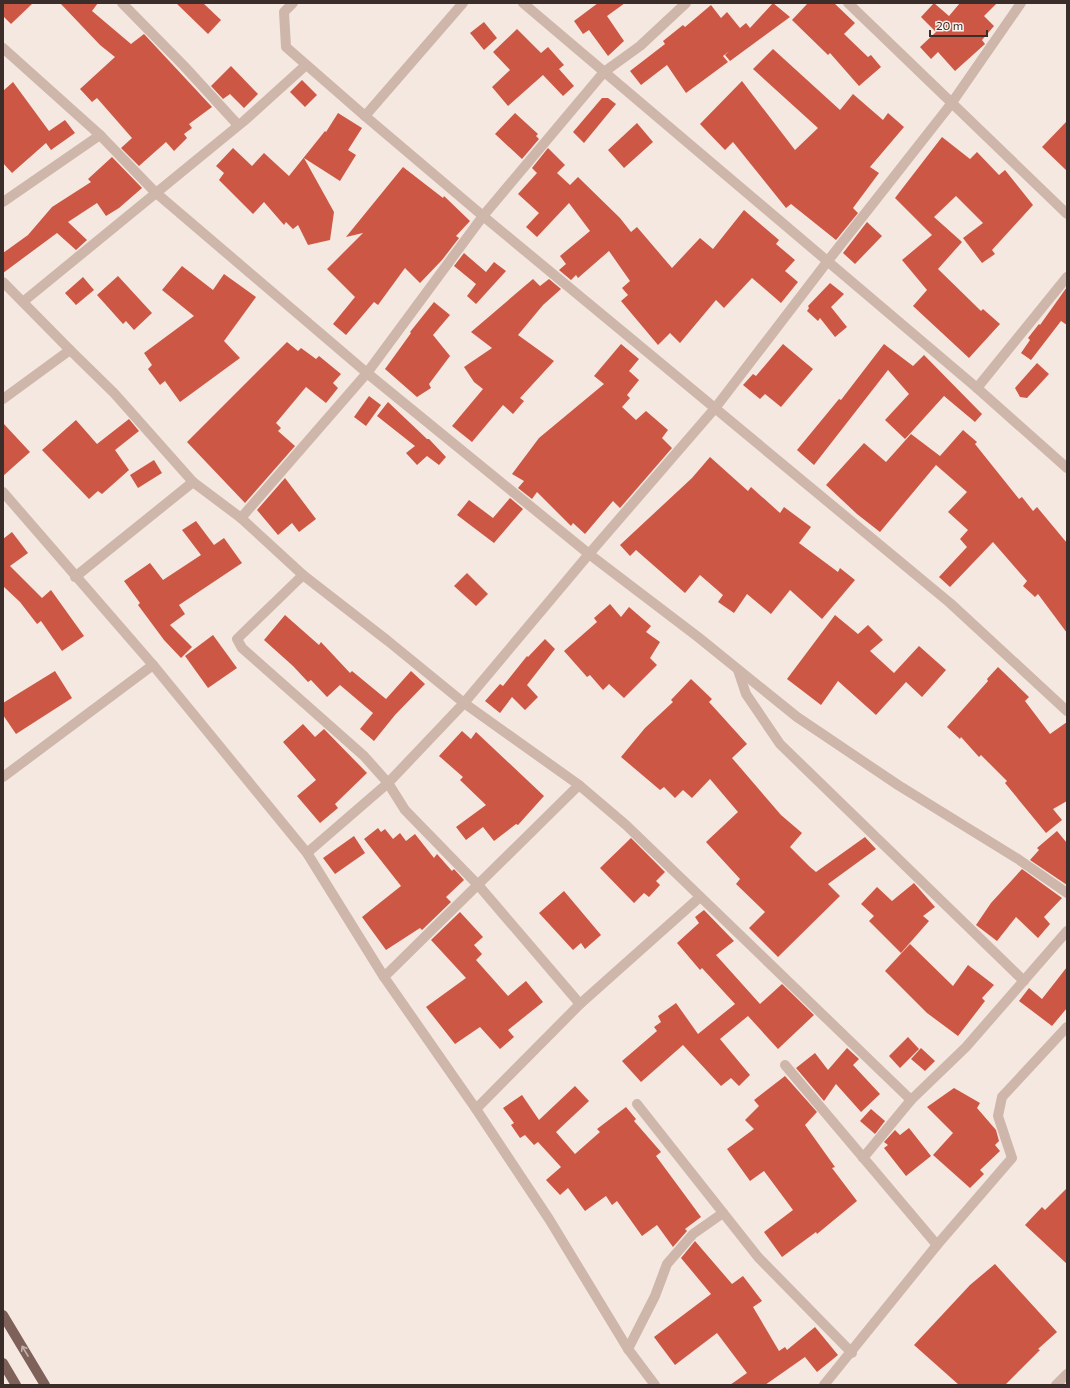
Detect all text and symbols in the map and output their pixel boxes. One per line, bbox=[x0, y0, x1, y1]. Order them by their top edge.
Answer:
scale bar bbox=[930, 12, 987, 38]
text: 20 m bbox=[936, 18, 963, 32]
one-way arrow bbox=[20, 1345, 28, 1357]

